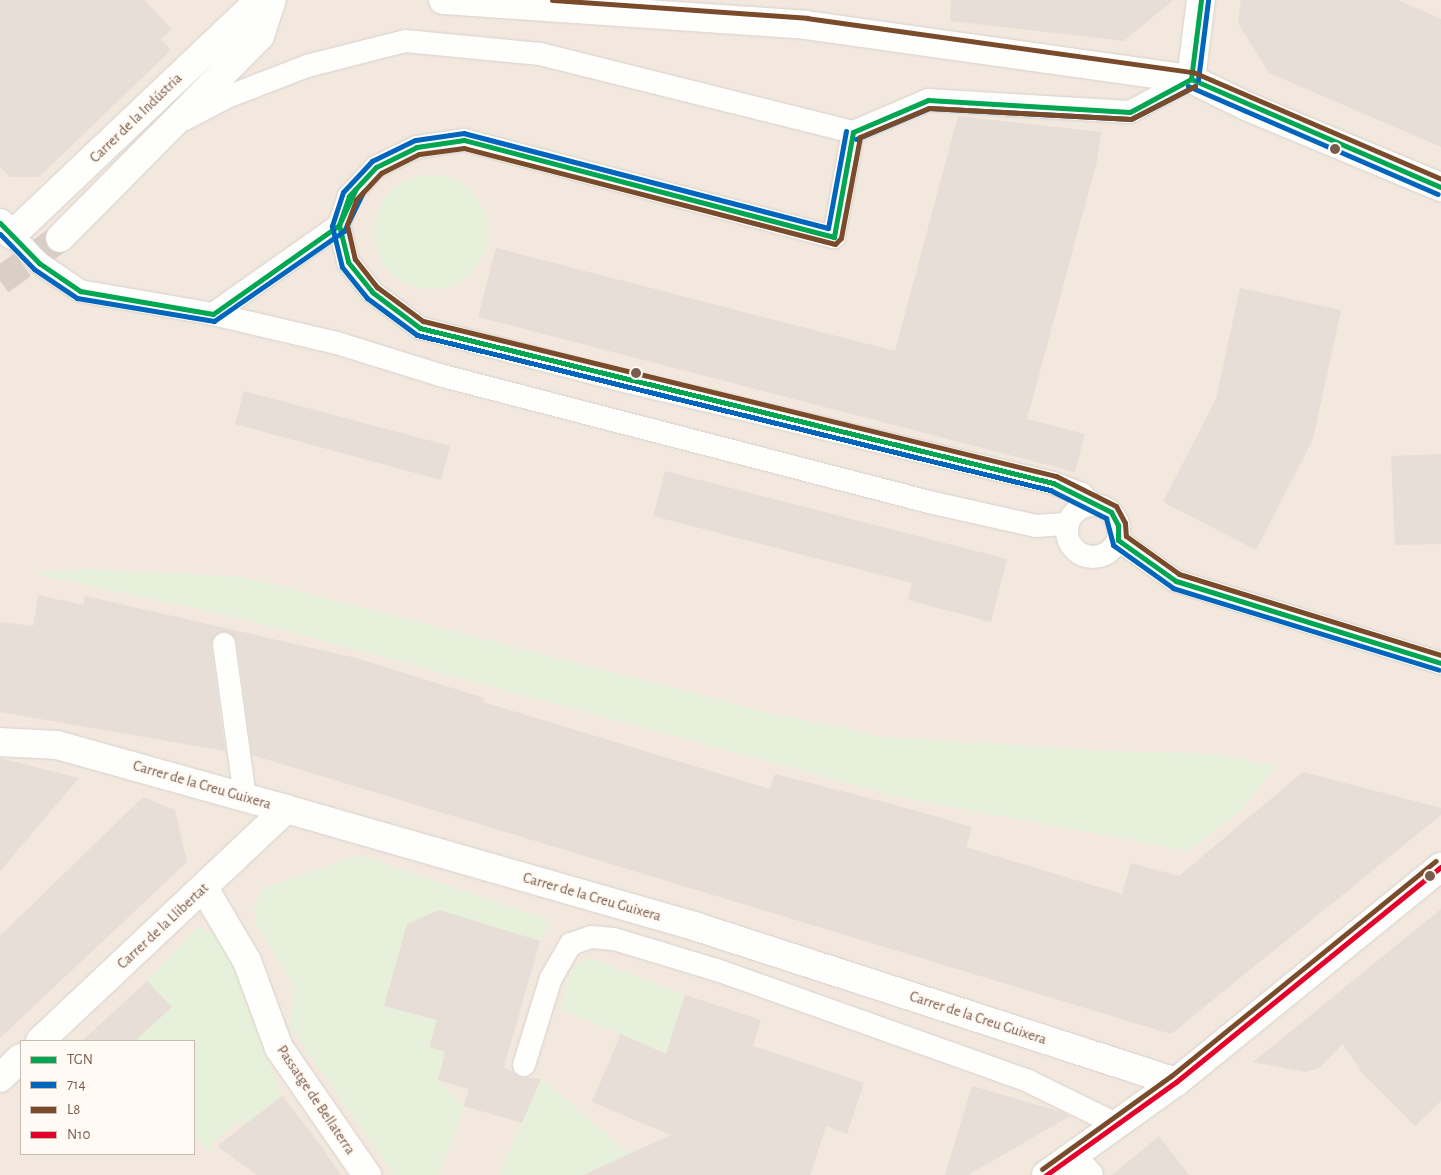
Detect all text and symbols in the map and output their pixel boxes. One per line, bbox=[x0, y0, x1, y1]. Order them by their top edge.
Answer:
street label: Carrer de la Indústria bbox=[86, 69, 186, 167]
unlabelled marker bbox=[1330, 144, 1340, 154]
unlabelled marker bbox=[631, 368, 641, 378]
street label: Carrer de la Creu Guixera bbox=[131, 757, 273, 813]
street label: Carrer de la Creu Guixera bbox=[521, 869, 663, 925]
unlabelled marker bbox=[1425, 871, 1435, 881]
street label: Carrer de la Llibertat bbox=[114, 879, 212, 973]
street label: Carrer de la Creu Guixera bbox=[907, 987, 1049, 1049]
legend bbox=[20, 1040, 195, 1155]
street label: Passatge de Bellaterra bbox=[273, 1042, 359, 1158]
text: TGN bbox=[67, 1052, 93, 1067]
text: 714 bbox=[67, 1077, 86, 1092]
text: L8 bbox=[67, 1102, 80, 1117]
text: N10 bbox=[67, 1127, 90, 1142]

